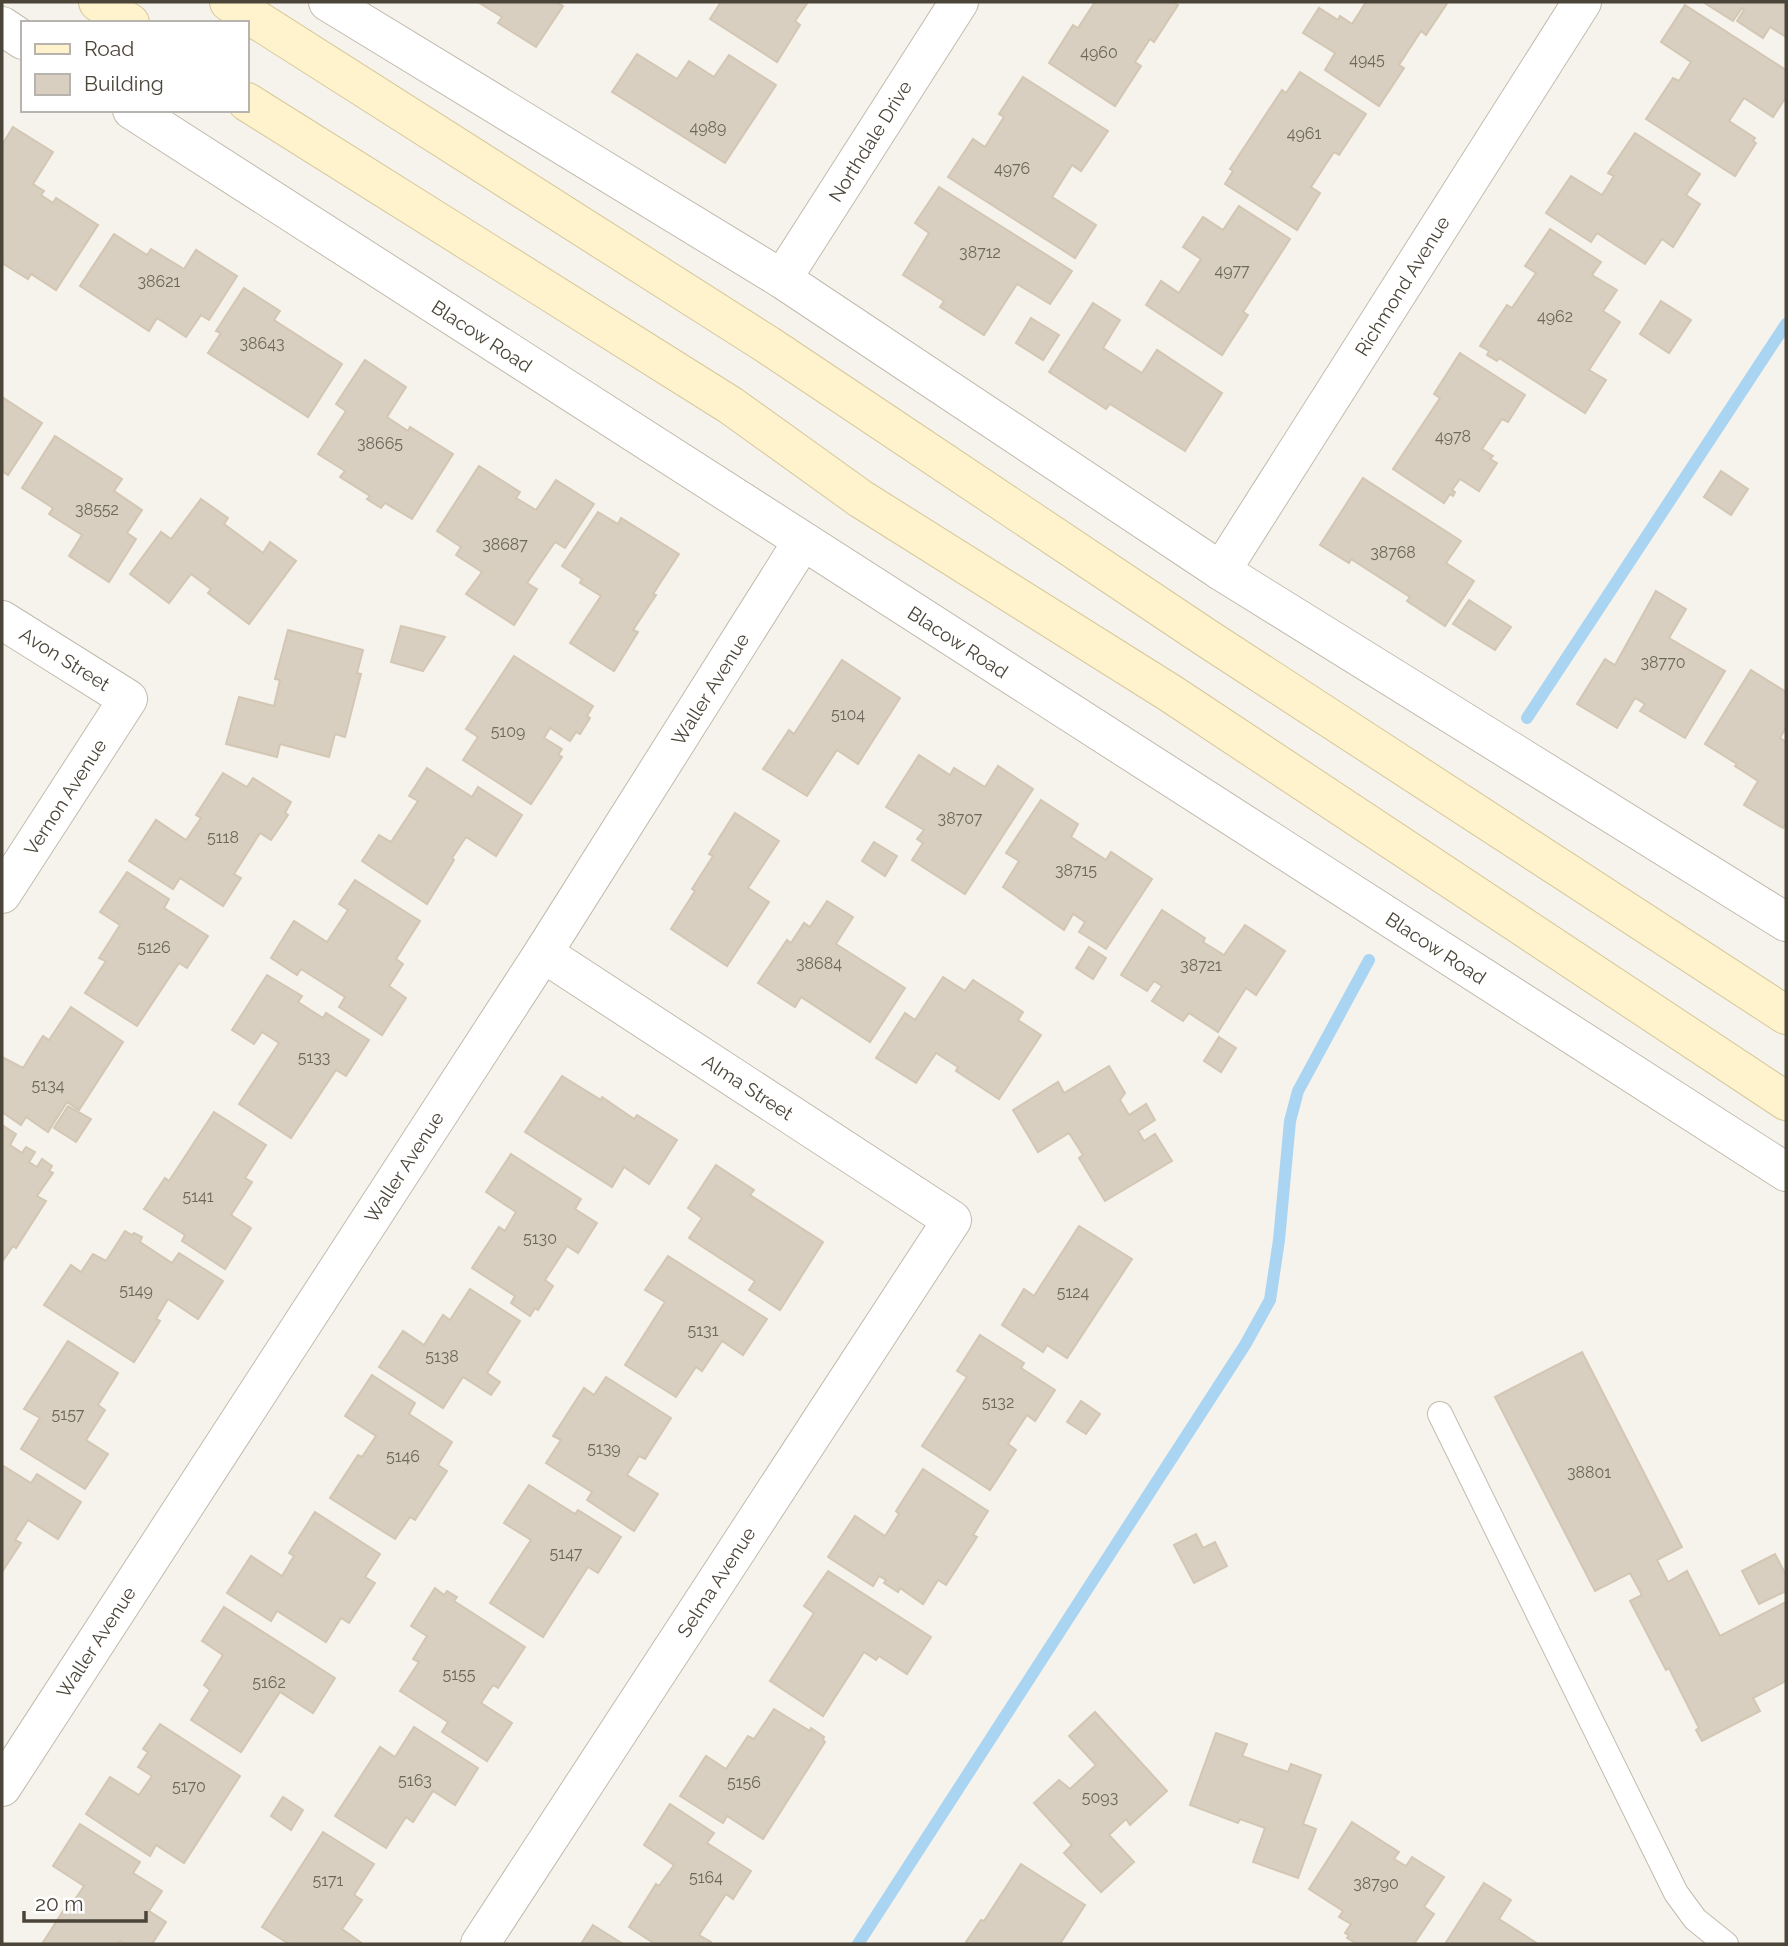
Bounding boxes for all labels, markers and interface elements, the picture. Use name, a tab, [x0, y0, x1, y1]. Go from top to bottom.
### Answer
legend	[21, 21, 248, 112]
text: Road	[84, 36, 134, 61]
house number: 4960	[1080, 43, 1118, 62]
house number: 4945	[1349, 50, 1385, 69]
text: Building	[84, 71, 164, 96]
street label: Northdale Drive	[824, 76, 916, 206]
house number: 4989	[690, 118, 726, 137]
house number: 4961	[1287, 124, 1321, 143]
house number: 4976	[994, 159, 1030, 178]
street label: Richmond Avenue	[1350, 212, 1454, 360]
house number: 38712	[959, 243, 1001, 262]
house number: 4977	[1214, 261, 1250, 280]
house number: 38621	[138, 272, 181, 291]
street label: Blacow Road	[428, 296, 536, 376]
house number: 4962	[1537, 307, 1573, 326]
house number: 38643	[240, 334, 284, 353]
house number: 4978	[1435, 427, 1471, 446]
house number: 38665	[357, 434, 403, 453]
house number: 38552	[75, 500, 119, 519]
house number: 38687	[482, 535, 528, 554]
house number: 38768	[1370, 543, 1416, 562]
street label: Blacow Road	[904, 602, 1012, 682]
street label: Avon Street	[16, 623, 115, 696]
street label: Waller Avenue	[667, 629, 753, 749]
house number: 38770	[1641, 653, 1685, 672]
house number: 5104	[831, 705, 865, 724]
house number: 5109	[491, 722, 525, 741]
street label: Vernon Avenue	[19, 735, 111, 859]
house number: 38707	[938, 809, 983, 828]
house number: 5118	[207, 828, 239, 847]
house number: 38715	[1055, 861, 1097, 880]
street label: Blacow Road	[1382, 908, 1490, 988]
house number: 5126	[137, 938, 171, 957]
house number: 38684	[796, 954, 842, 973]
house number: 38721	[1180, 956, 1222, 975]
house number: 5133	[298, 1048, 330, 1067]
street label: Alma Street	[699, 1050, 798, 1125]
house number: 5134	[32, 1076, 65, 1095]
street label: Waller Avenue	[360, 1107, 448, 1227]
house number: 5141	[182, 1187, 214, 1206]
house number: 5130	[523, 1229, 557, 1248]
house number: 5149	[119, 1281, 153, 1300]
house number: 5124	[1057, 1283, 1090, 1302]
house number: 5131	[688, 1321, 719, 1340]
house number: 5138	[425, 1347, 459, 1366]
house number: 5132	[982, 1393, 1014, 1412]
house number: 5157	[52, 1405, 85, 1424]
house number: 5139	[587, 1439, 621, 1458]
house number: 5146	[386, 1447, 420, 1466]
house number: 38801	[1567, 1463, 1611, 1482]
street label: Selma Avenue	[672, 1523, 760, 1641]
house number: 5147	[550, 1544, 583, 1563]
street label: Waller Avenue	[52, 1582, 140, 1702]
house number: 5155	[442, 1665, 476, 1684]
house number: 5162	[252, 1673, 286, 1692]
house number: 5163	[398, 1771, 432, 1790]
house number: 5156	[727, 1773, 761, 1792]
house number: 5170	[172, 1777, 206, 1796]
house number: 5093	[1082, 1788, 1118, 1807]
house number: 5164	[689, 1868, 723, 1887]
house number: 5171	[313, 1871, 344, 1890]
house number: 38790	[1353, 1874, 1399, 1893]
scale bar	[24, 1880, 147, 1924]
text: 20 m	[35, 1891, 83, 1916]

